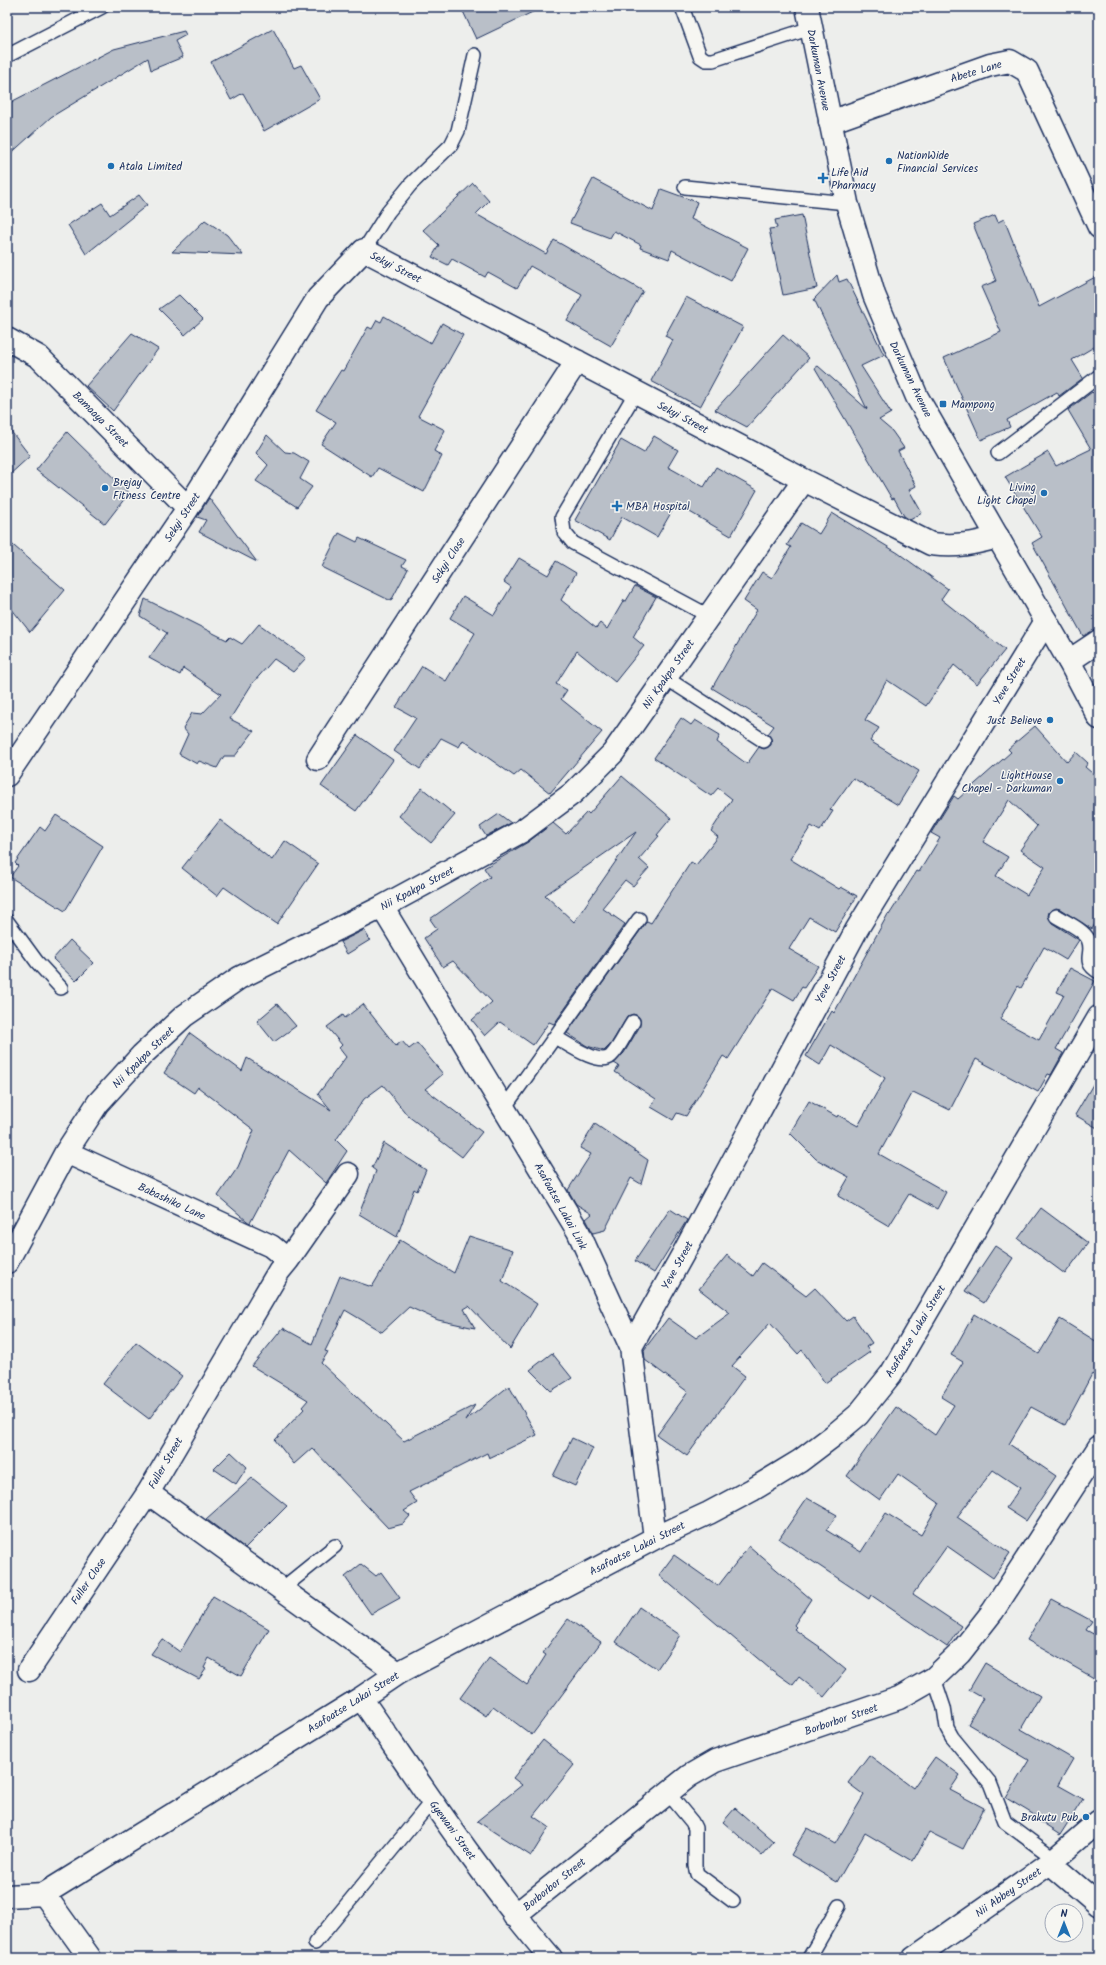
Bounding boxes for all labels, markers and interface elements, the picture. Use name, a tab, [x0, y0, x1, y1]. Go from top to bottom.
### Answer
street label: Darkuman Avenue	[801, 28, 835, 113]
street label: Abete Lane	[948, 56, 1004, 88]
place label: NationWide Financial Services	[897, 147, 979, 178]
marker: NationWide Financial Services	[884, 156, 894, 166]
place label: Atala Limited	[119, 158, 183, 176]
marker: Atala Limited	[106, 161, 116, 171]
place label: Life Aid Pharmacy	[831, 164, 876, 195]
marker: Life Aid Pharmacy	[818, 173, 828, 183]
street label: Sekyi Street	[366, 247, 425, 289]
street label: Darkuman Avenue	[884, 338, 936, 421]
street label: Bamaaya Street	[68, 387, 133, 453]
place label: Mampong	[951, 396, 995, 414]
street label: Sekyi Street	[654, 397, 712, 439]
marker: Mampong	[938, 399, 948, 409]
place label: Brejay Fitness Centre	[113, 474, 181, 505]
place label: Living Light Chapel	[977, 479, 1036, 510]
marker: Brejay Fitness Centre	[100, 483, 110, 493]
marker: Living Light Chapel	[1039, 488, 1049, 498]
street label: Sekyi Street	[160, 489, 206, 546]
place label: MBA Hospital	[626, 498, 690, 516]
marker: MBA Hospital	[611, 500, 623, 512]
street label: Sekyi Close	[427, 534, 471, 587]
street label: Nii Kpakpa Street	[638, 635, 700, 713]
street label: Yeve Street	[988, 653, 1032, 709]
place label: Just Believe	[986, 712, 1042, 730]
marker: Just Believe	[1045, 715, 1055, 725]
place label: LightHouse Chapel - Darkuman	[961, 767, 1052, 798]
marker: LightHouse Chapel - Darkuman	[1055, 776, 1065, 786]
street label: Nii Kpakpa Street	[377, 861, 458, 916]
street label: Yeve Street	[810, 951, 852, 1007]
street label: Nii Kpakpa Street	[108, 1022, 180, 1093]
street label: Asafoatse Lakai Link	[529, 1160, 592, 1254]
street label: Babashiko Lane	[135, 1178, 208, 1225]
street label: Yeve Street	[657, 1237, 699, 1293]
street label: Asafoatse Lakai Street	[881, 1281, 951, 1381]
street label: Fuller Street	[144, 1434, 188, 1493]
street label: Asafoatse Lakai Street	[586, 1517, 689, 1581]
street label: Fuller Close	[66, 1554, 111, 1609]
street label: Asafoatse Lakai Street	[304, 1667, 404, 1738]
street label: Borborbor Street	[802, 1699, 881, 1741]
street label: Gyewani Street	[424, 1797, 481, 1865]
place label: Brakutu Pub	[1021, 1809, 1078, 1827]
marker: Brakutu Pub	[1081, 1812, 1091, 1822]
street label: Borborbor Street	[519, 1853, 591, 1916]
street label: Nii Abbey Street	[972, 1863, 1046, 1922]
north arrow	[1044, 1903, 1084, 1943]
text: N	[1061, 1905, 1068, 1923]

